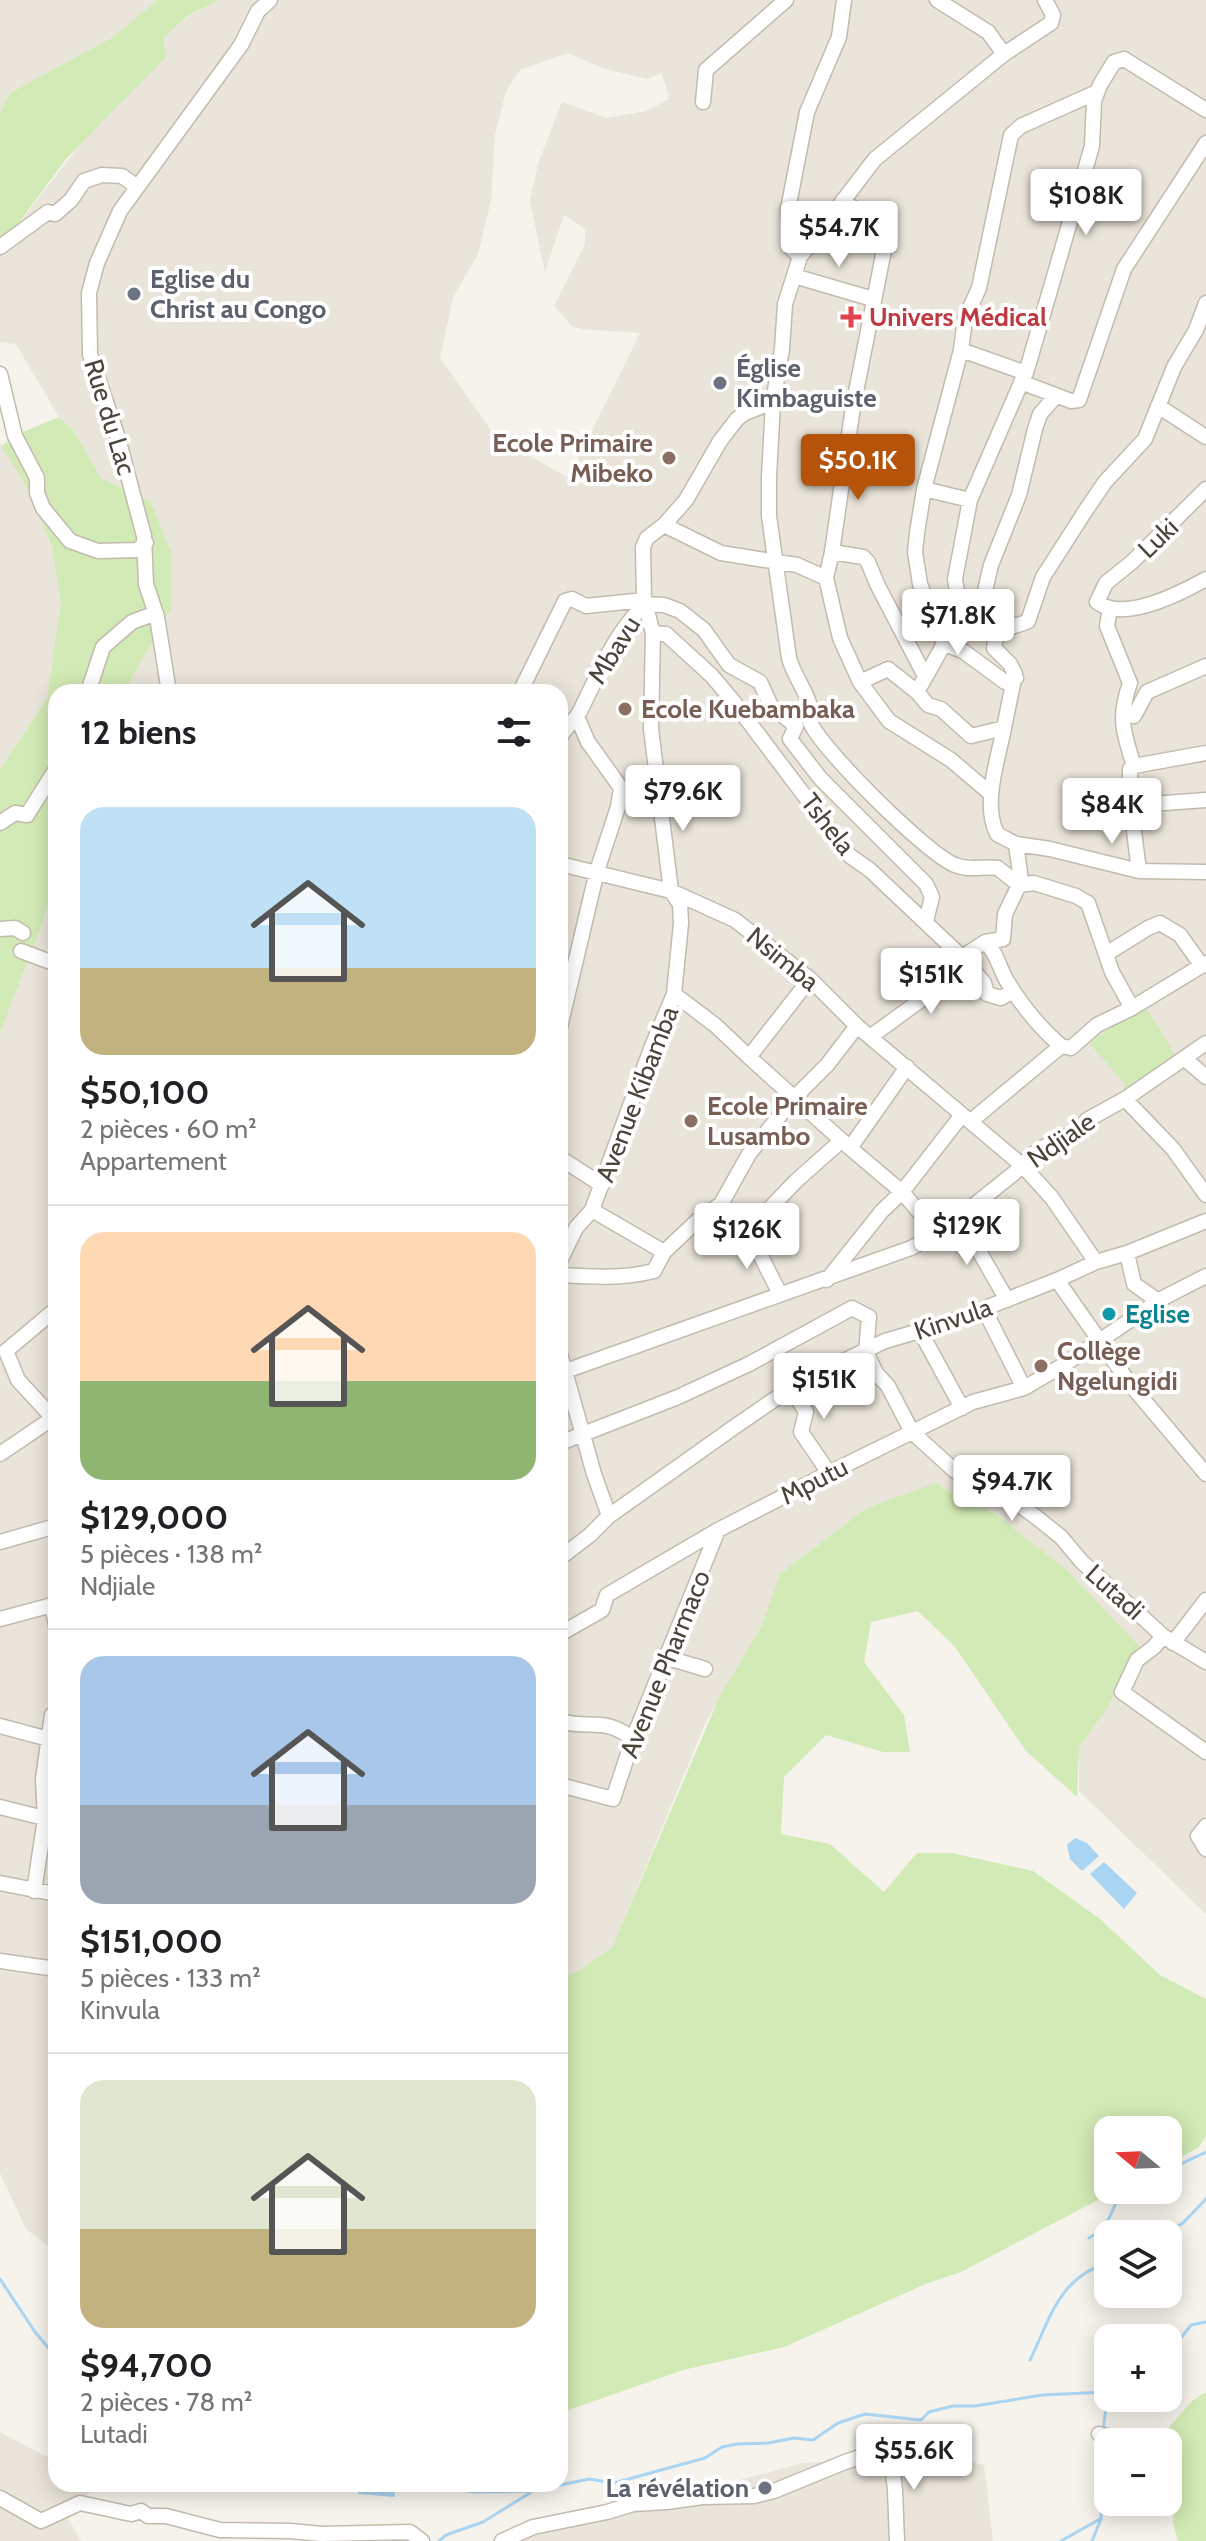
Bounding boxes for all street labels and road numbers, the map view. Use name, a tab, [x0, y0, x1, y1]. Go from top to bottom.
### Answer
street label: Rue du Lac	[77, 355, 143, 479]
street label: Luki	[1131, 511, 1185, 565]
street label: Mbavu	[581, 610, 647, 690]
street label: Tshela	[794, 787, 862, 861]
street label: Nsimba	[740, 920, 826, 998]
street label: Avenue Kibamba	[589, 1001, 685, 1186]
street label: Ndjiale	[1021, 1105, 1101, 1175]
street label: Kinvula	[910, 1291, 997, 1347]
street label: Mputu	[775, 1451, 853, 1511]
street label: Lutadi	[1079, 1557, 1151, 1627]
street label: Avenue Pharmaco	[613, 1566, 717, 1762]

